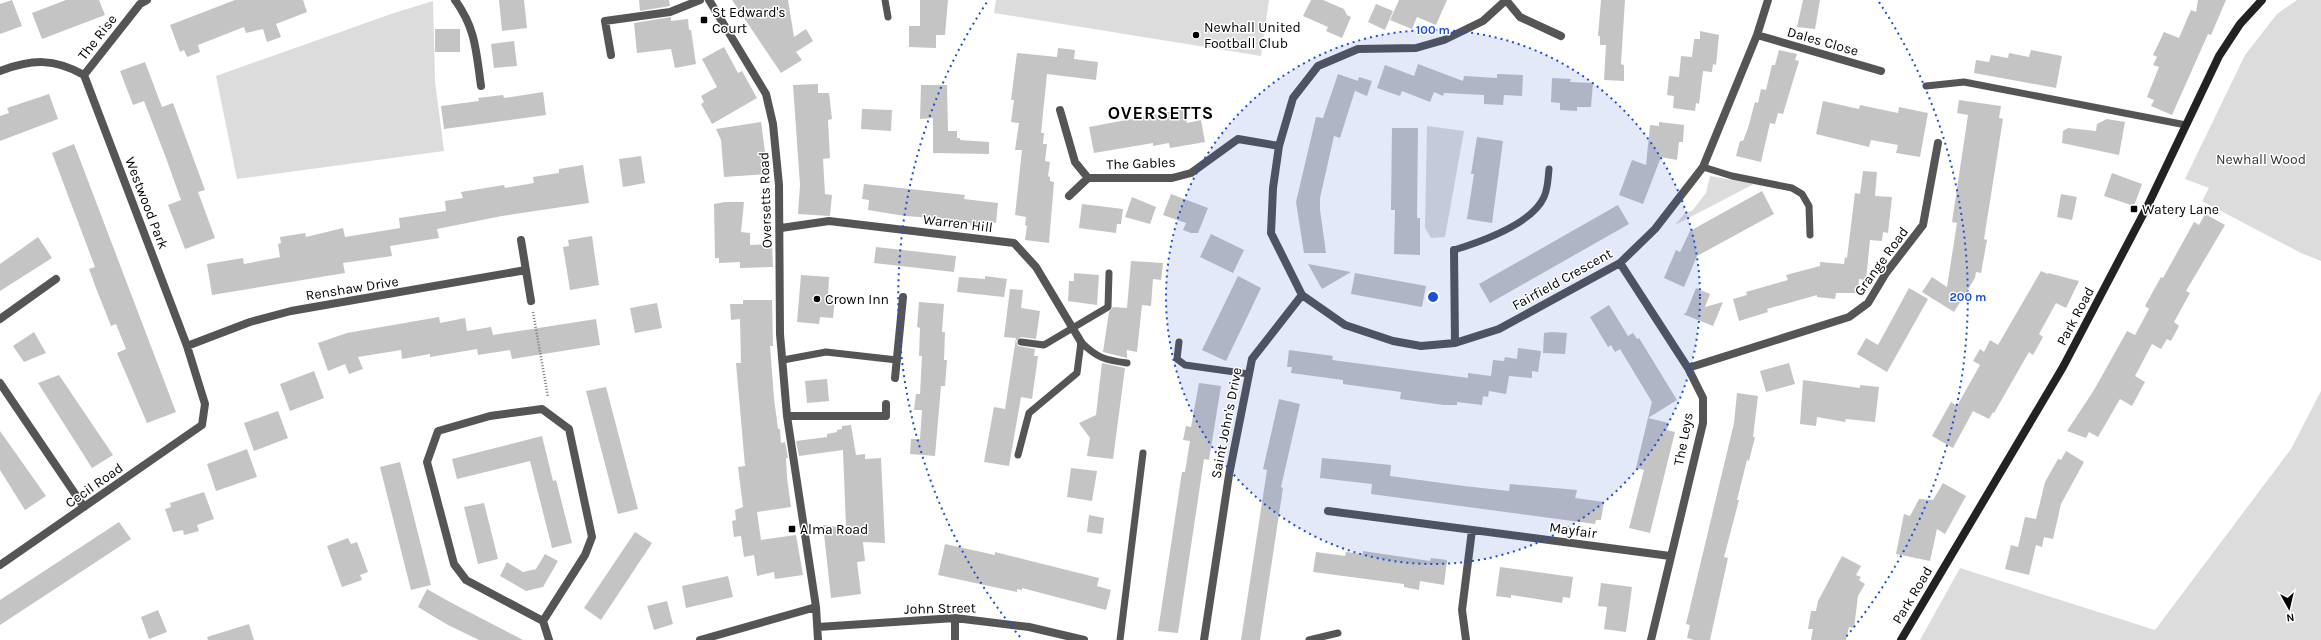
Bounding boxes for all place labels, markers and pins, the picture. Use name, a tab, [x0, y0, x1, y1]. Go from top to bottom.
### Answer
place label: St Edward's Court	[712, 4, 786, 37]
marker: St Edward's Court	[699, 15, 709, 25]
place label: Newhall United Football Club	[1204, 19, 1301, 52]
marker: Newhall United Football Club	[1191, 30, 1201, 40]
place label: Watery Lane	[2142, 201, 2219, 218]
marker: Watery Lane	[2129, 204, 2139, 214]
centre of rings	[1426, 290, 1440, 304]
place label: Crown Inn	[825, 291, 889, 308]
marker: Crown Inn	[812, 294, 822, 304]
place label: Alma Road	[800, 521, 868, 538]
marker: Alma Road	[787, 524, 797, 534]

